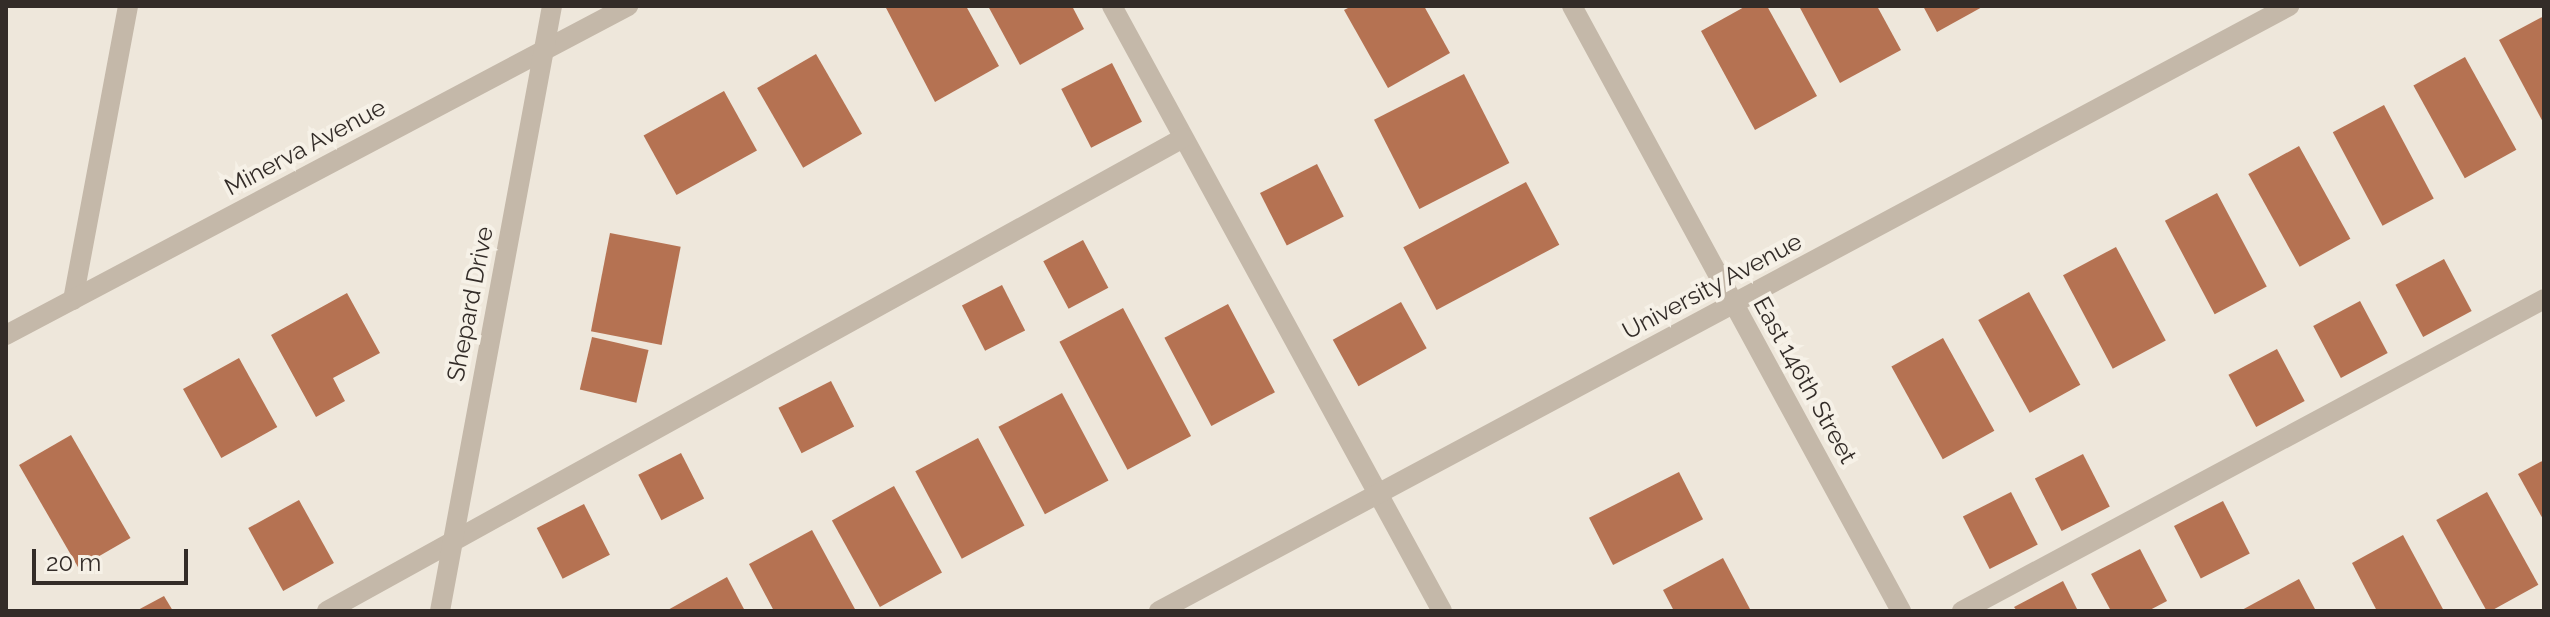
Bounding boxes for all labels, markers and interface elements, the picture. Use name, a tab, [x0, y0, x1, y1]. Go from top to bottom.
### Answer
street label: Minerva Avenue	[219, 92, 391, 202]
street label: Shepard Drive	[441, 224, 499, 384]
street label: University Avenue	[1617, 226, 1807, 346]
street label: East 146th Street	[1747, 292, 1863, 468]
scale bar	[36, 533, 192, 583]
text: 20 m	[46, 548, 101, 577]

